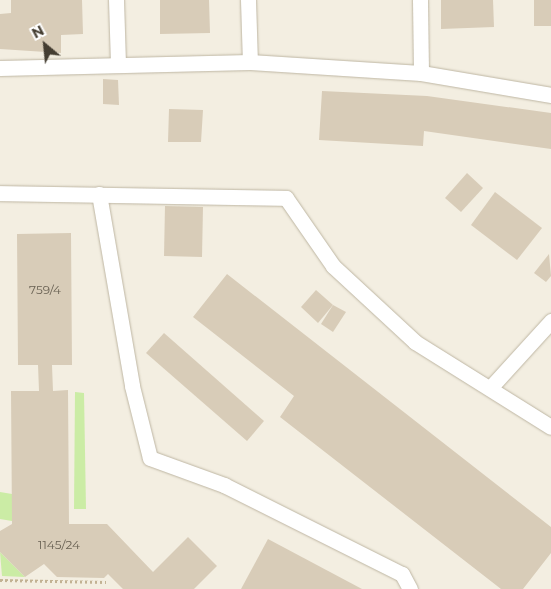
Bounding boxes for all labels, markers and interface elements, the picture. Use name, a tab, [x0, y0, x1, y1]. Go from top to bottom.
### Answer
north arrow	[20, 20, 70, 70]
text: N	[29, 21, 47, 42]
house number: 759/4	[29, 283, 61, 297]
house number: 1145/24	[38, 538, 80, 552]

